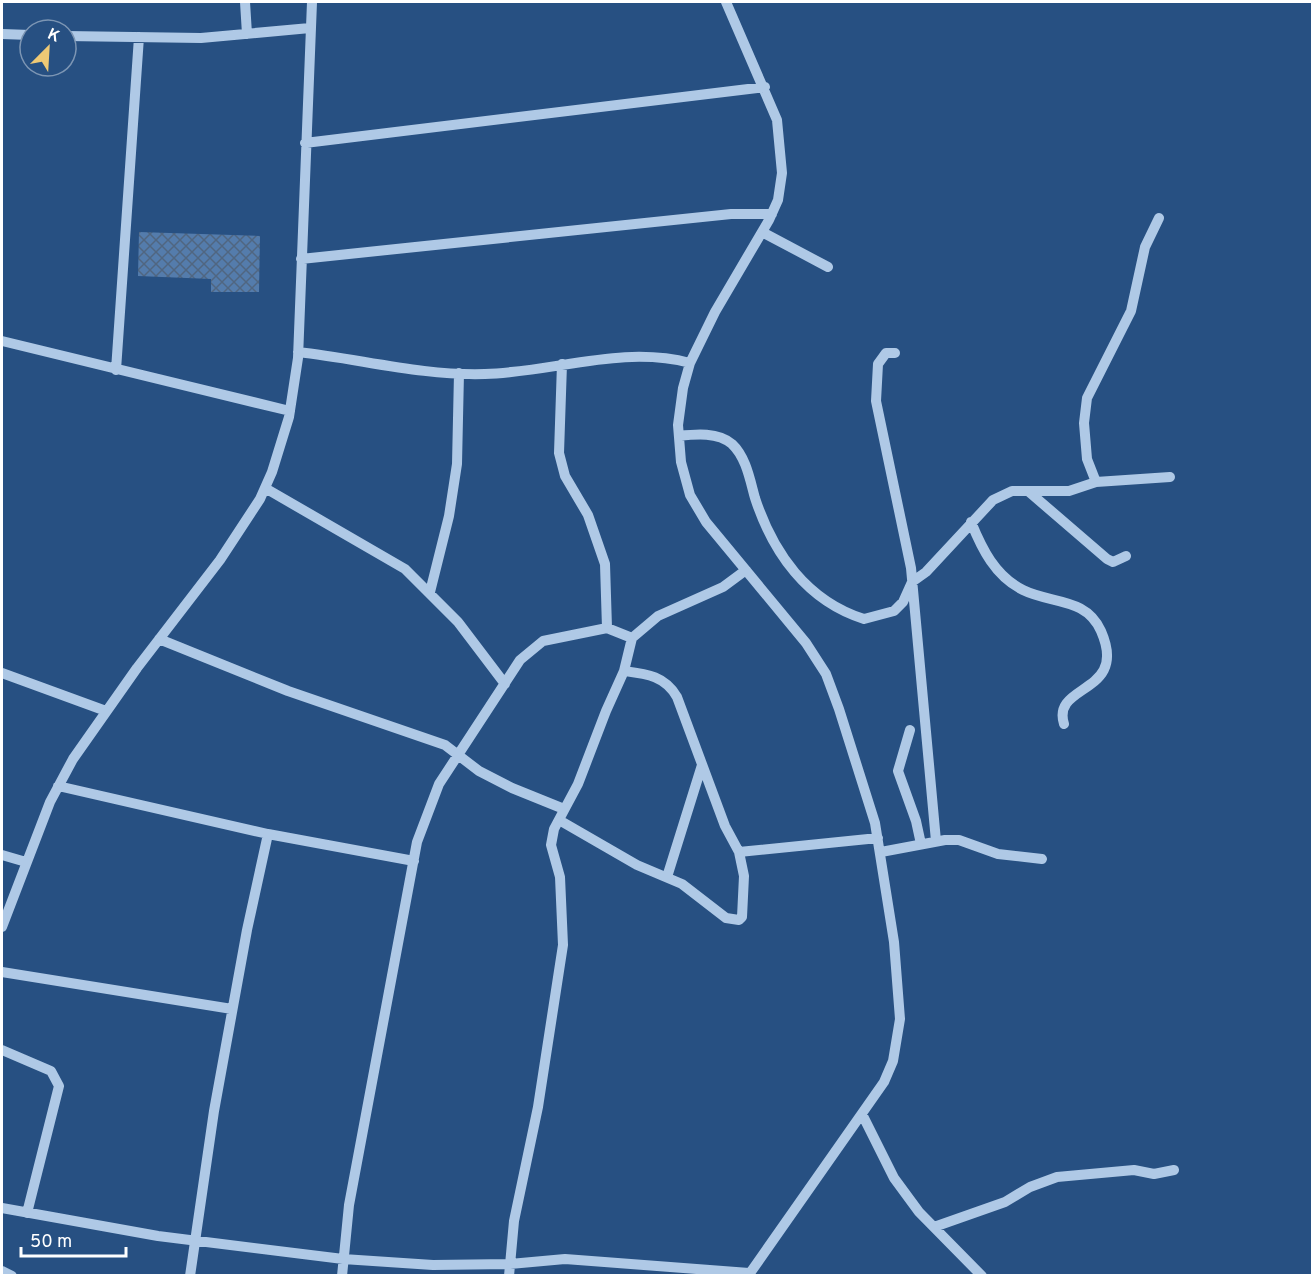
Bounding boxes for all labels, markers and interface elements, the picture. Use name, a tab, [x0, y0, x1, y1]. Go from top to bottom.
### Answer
north arrow	[18, 18, 78, 78]
text: K	[44, 25, 63, 48]
scale bar	[21, 1220, 126, 1258]
text: 50 m	[30, 1231, 72, 1254]

